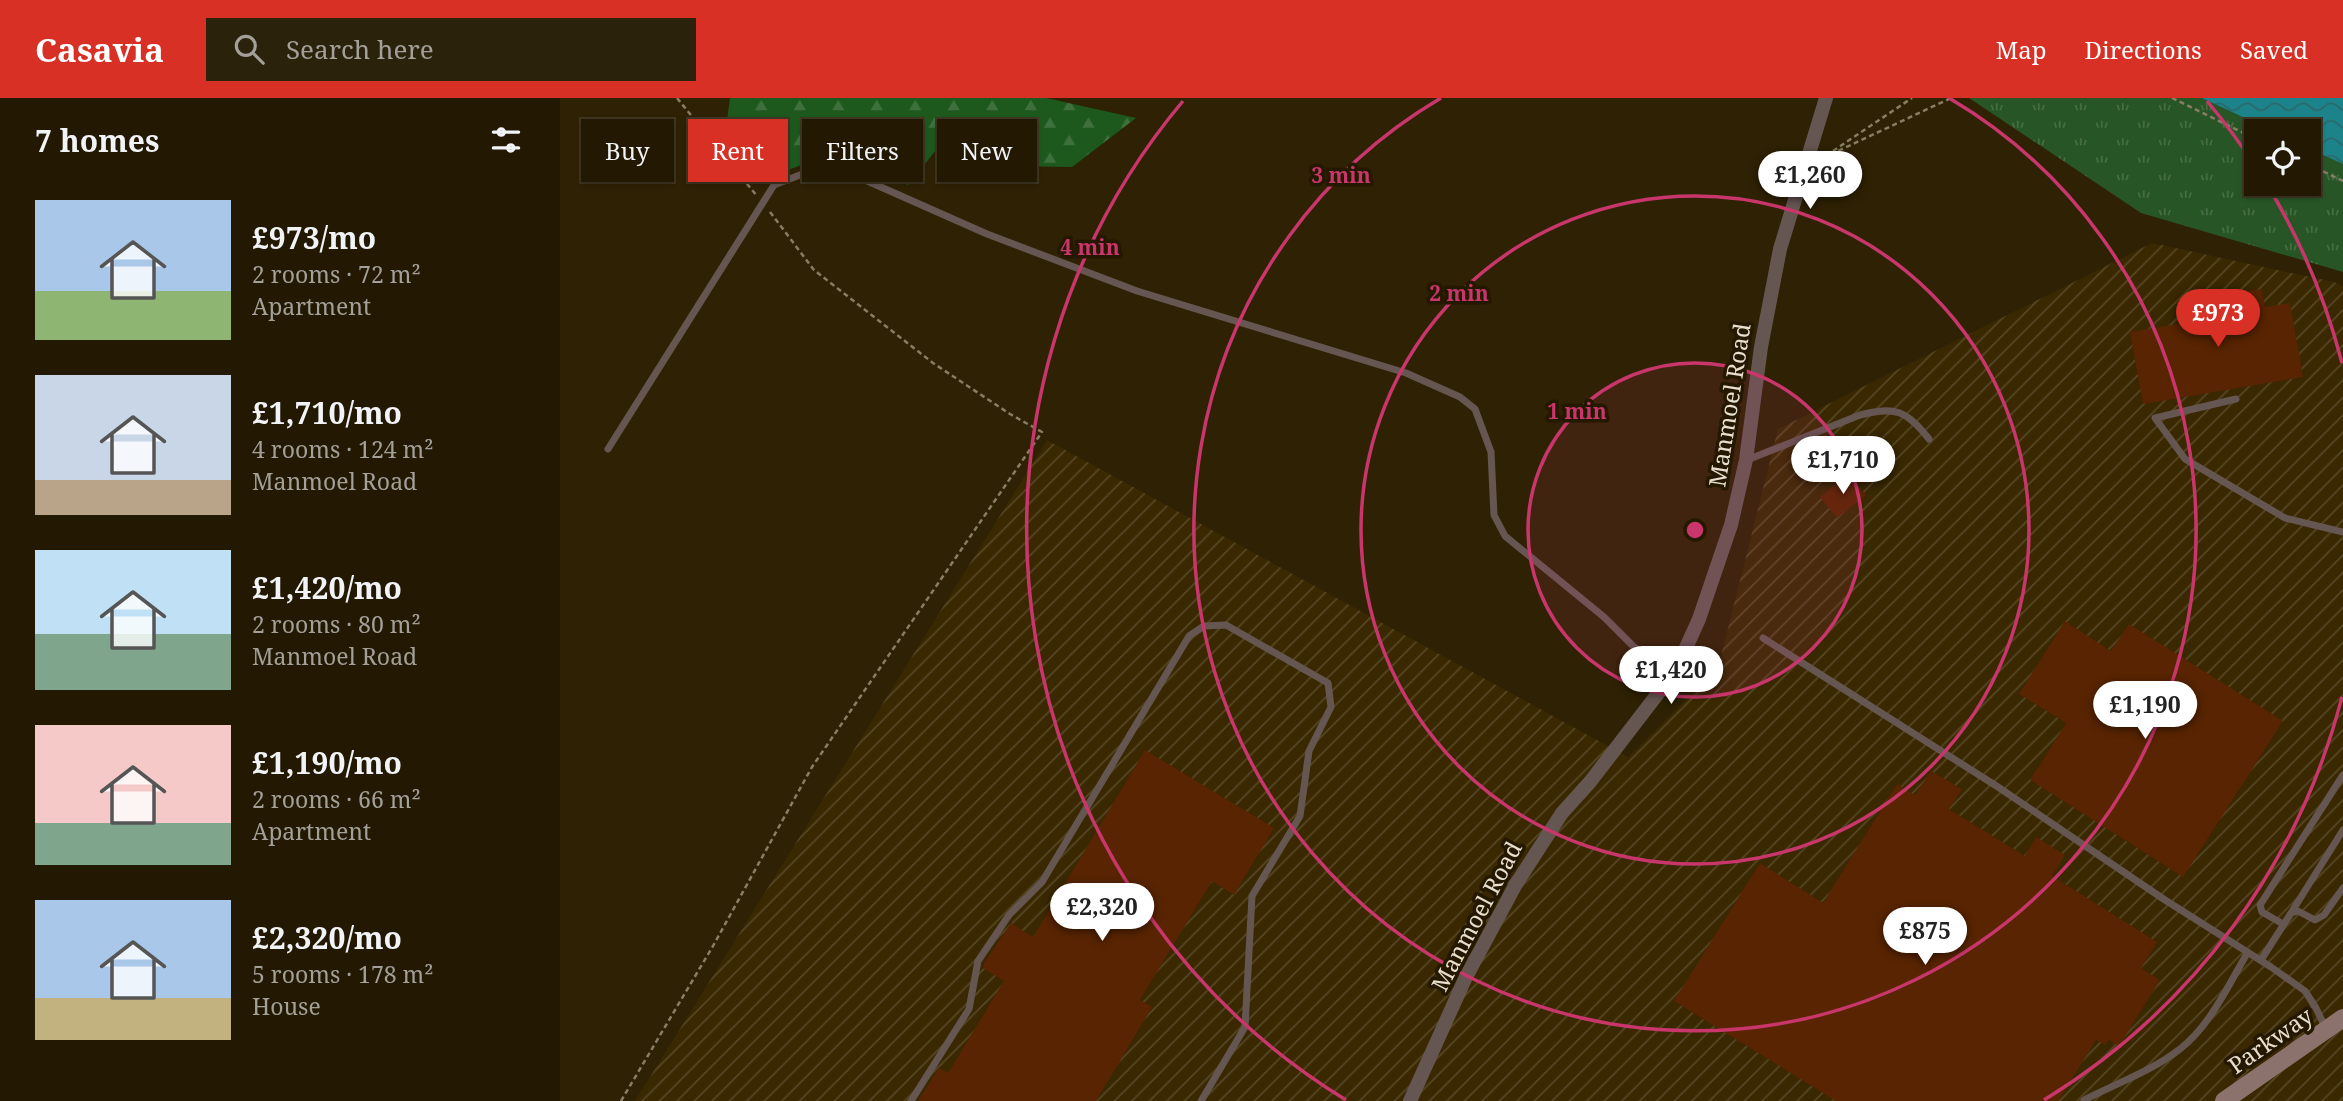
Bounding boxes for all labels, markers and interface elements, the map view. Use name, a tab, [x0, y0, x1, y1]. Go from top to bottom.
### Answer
search box	[206, 18, 696, 81]
text: Casavia	[35, 27, 164, 72]
icon: search	[230, 30, 268, 68]
text: Search here	[286, 31, 434, 67]
text: Map	[1996, 33, 2047, 66]
text: Directions	[2085, 33, 2202, 66]
text: Saved	[2240, 33, 2308, 66]
chip: Buy	[581, 119, 674, 182]
chip: Rent	[688, 119, 788, 182]
chip: Filters	[802, 119, 923, 182]
chip: New	[937, 119, 1037, 182]
map controls	[2244, 119, 2321, 196]
button: locate	[2244, 119, 2321, 196]
text: 7 homes	[35, 120, 159, 161]
icon: filters	[487, 121, 525, 159]
pin: £1,260	[1753, 152, 1867, 211]
text: £1,260	[1774, 158, 1846, 190]
text: 3 min	[1311, 161, 1371, 189]
text: £973/mo	[252, 217, 376, 258]
icon: home	[91, 228, 175, 312]
text: 4 min	[1060, 233, 1120, 261]
text: 2 rooms · 72 m²	[252, 258, 421, 290]
text: 2 min	[1429, 279, 1489, 307]
pin: £973	[2177, 289, 2259, 349]
text: Apartment	[252, 290, 371, 322]
text: £973	[2192, 296, 2244, 328]
street label: Manmoel Road	[1700, 321, 1758, 489]
text: £1,710/mo	[252, 392, 402, 433]
text: 1 min	[1547, 397, 1607, 425]
icon: home	[91, 403, 175, 487]
text: 4 rooms · 124 m²	[252, 433, 434, 465]
pin: £1,710	[1786, 436, 1900, 496]
text: £1,710	[1807, 443, 1879, 475]
text: Manmoel Road	[252, 465, 417, 497]
centre of rings	[1683, 518, 1707, 542]
text: £1,420/mo	[252, 567, 402, 608]
icon: home	[91, 578, 175, 662]
text: 2 rooms · 80 m²	[252, 608, 421, 640]
text: Manmoel Road	[252, 640, 417, 672]
pin: £1,420	[1614, 646, 1728, 706]
text: £1,420	[1635, 653, 1707, 685]
pin: £1,190	[2088, 682, 2202, 741]
text: £1,190	[2109, 688, 2181, 720]
text: £1,190/mo	[252, 742, 402, 783]
icon: home	[91, 753, 175, 837]
text: 2 rooms · 66 m²	[252, 783, 421, 815]
text: Apartment	[252, 815, 371, 847]
street label: Manmoel Road	[1423, 836, 1529, 996]
pin: £2,320	[1045, 884, 1159, 943]
text: £2,320	[1066, 890, 1138, 922]
pin: £875	[1884, 908, 1966, 967]
text: £875	[1899, 914, 1951, 946]
text: £2,320/mo	[252, 917, 402, 958]
icon: home	[91, 928, 175, 1012]
text: 5 rooms · 178 m²	[252, 958, 434, 990]
text: House	[252, 990, 321, 1022]
street label: Parkway	[2221, 999, 2319, 1081]

